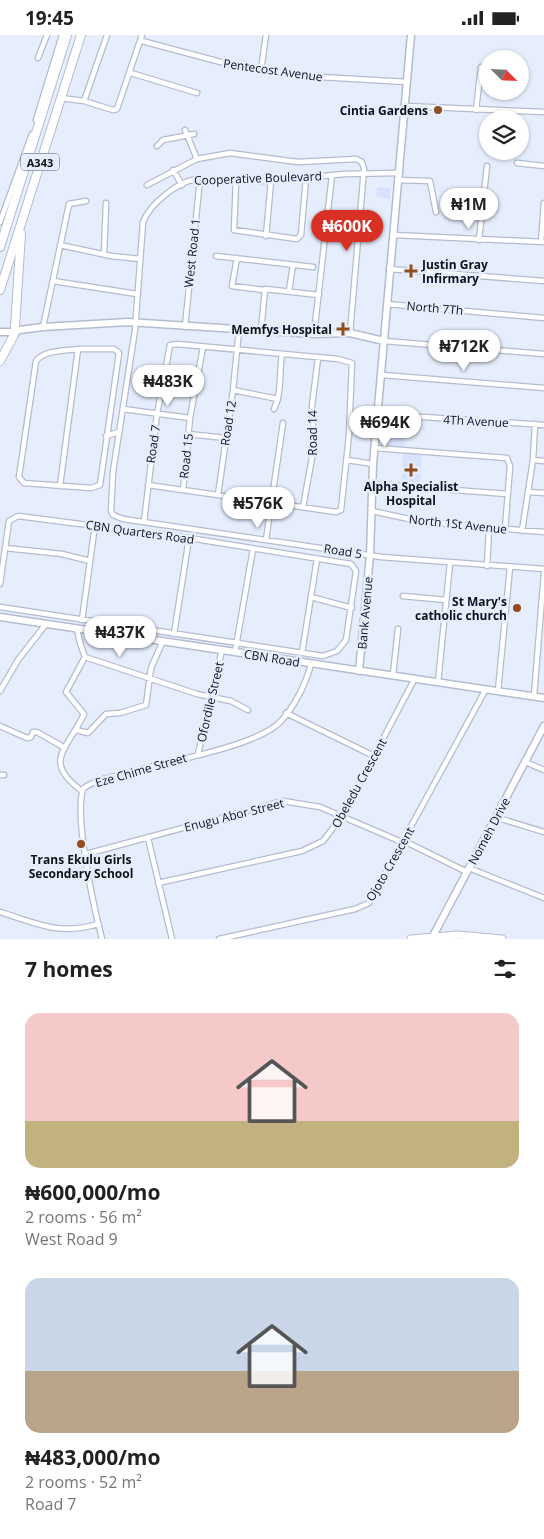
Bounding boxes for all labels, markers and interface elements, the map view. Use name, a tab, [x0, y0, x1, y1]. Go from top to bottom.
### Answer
text: 19:45	[25, 5, 74, 31]
north arrow	[479, 50, 529, 100]
map controls	[479, 50, 529, 160]
street label: Pentecost Avenue	[222, 55, 324, 85]
place label: Cintia Gardens	[340, 102, 428, 119]
marker: Cintia Gardens	[432, 104, 444, 116]
button: layers	[479, 110, 529, 160]
road number: A343	[21, 153, 59, 171]
street label: Cooperative Boulevard	[194, 167, 322, 189]
pin: ₦1M	[445, 187, 493, 230]
text: ₦1M	[451, 193, 487, 215]
pin: ₦600K	[312, 209, 382, 252]
text: ₦600K	[322, 215, 372, 237]
street label: West Road 1	[180, 218, 204, 288]
place label: Justin Gray Infirmary	[421, 256, 488, 287]
marker: Justin Gray Infirmary	[404, 264, 418, 278]
street label: North 7Th	[406, 297, 464, 319]
place label: Memfys Hospital	[231, 321, 332, 338]
marker: Memfys Hospital	[336, 322, 350, 336]
pin: ₦712K	[429, 329, 499, 372]
text: ₦712K	[439, 335, 489, 357]
pin: ₦483K	[133, 365, 203, 407]
text: ₦483K	[143, 370, 193, 392]
street label: Road 12	[216, 399, 240, 447]
pin: ₦694K	[350, 405, 420, 448]
street label: Road 14	[304, 410, 321, 456]
text: ₦694K	[360, 411, 410, 433]
street label: 4Th Avenue	[443, 411, 510, 431]
street label: Road 7	[142, 424, 164, 464]
street label: Road 15	[175, 432, 197, 480]
marker: Alpha Specialist Hospital	[404, 463, 418, 477]
place label: Alpha Specialist Hospital	[364, 478, 458, 509]
pin: ₦576K	[223, 487, 293, 529]
text: ₦576K	[233, 492, 283, 514]
street label: North 1St Avenue	[408, 510, 508, 538]
street label: CBN Quarters Road	[85, 516, 195, 548]
street label: Road 5	[323, 540, 364, 562]
street label: Bank Avenue	[353, 576, 377, 650]
place label: St Mary's catholic church	[415, 593, 507, 624]
marker: St Mary's catholic church	[511, 602, 523, 614]
pin: ₦437K	[85, 615, 155, 658]
text: ₦437K	[95, 621, 145, 643]
street label: CBN Road	[243, 645, 301, 671]
street label: Ofordile Street	[192, 660, 228, 744]
street label: Obeledu Crescent	[327, 735, 391, 831]
street label: Eze Chime Street	[93, 749, 189, 791]
street label: Enugu Abor Street	[182, 794, 286, 836]
street label: Nomeh Drive	[464, 794, 514, 868]
street label: Ojoto Crescent	[362, 824, 418, 904]
marker: Trans Ekulu Girls Secondary School	[75, 838, 87, 850]
place label: Trans Ekulu Girls Secondary School	[29, 851, 133, 882]
text: 7 homes	[25, 955, 113, 983]
icon: filters	[491, 955, 519, 983]
icon: home	[227, 1046, 317, 1136]
text: ₦600,000/mo	[25, 1178, 161, 1206]
text: 2 rooms · 56 m²	[25, 1206, 142, 1228]
text: West Road 9	[25, 1228, 118, 1250]
icon: home	[227, 1311, 317, 1401]
text: ₦483,000/mo	[25, 1443, 161, 1471]
text: 2 rooms · 52 m²	[25, 1471, 142, 1493]
text: Road 7	[25, 1493, 76, 1515]

